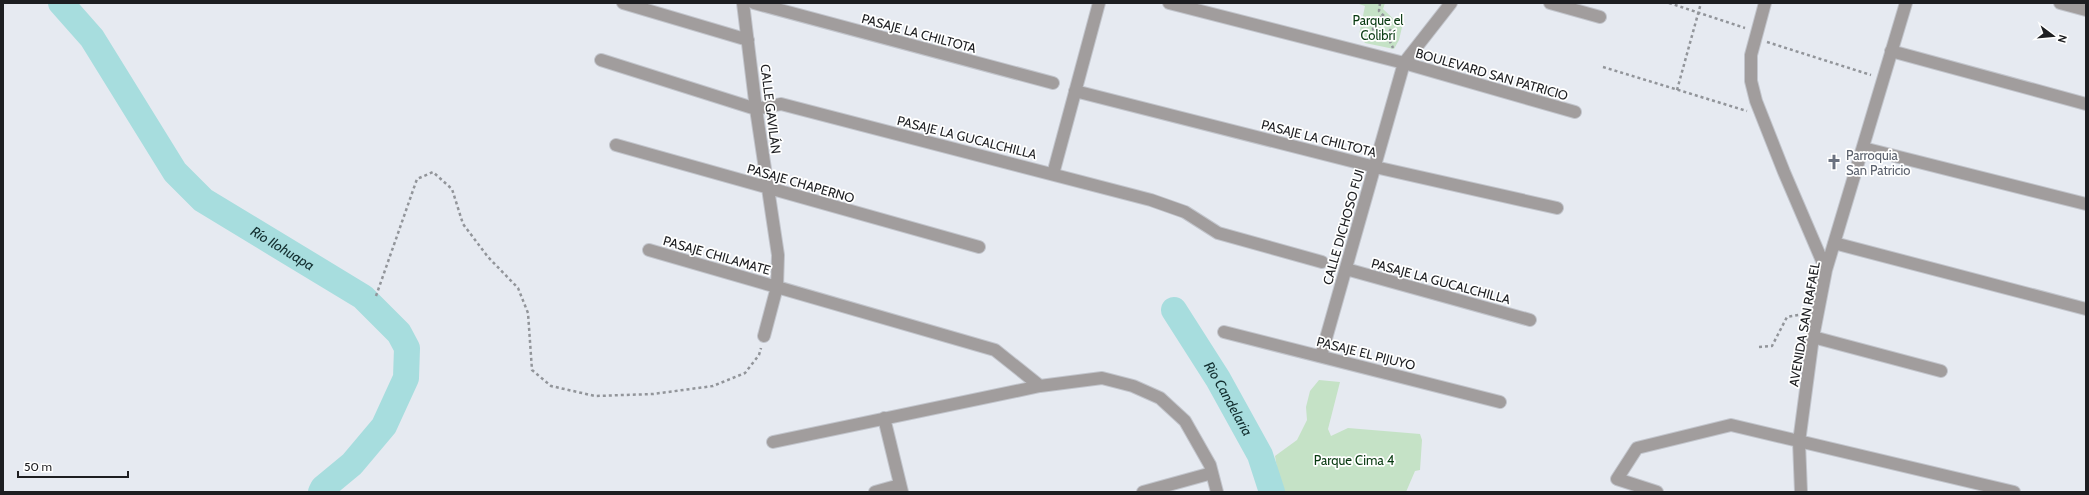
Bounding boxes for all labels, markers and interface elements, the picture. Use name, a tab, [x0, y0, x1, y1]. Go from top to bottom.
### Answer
street label: PASAJE LA CHILTOTA	[860, 10, 978, 56]
park label: Parque el Colibrí	[1353, 12, 1403, 43]
north arrow	[2033, 16, 2073, 56]
text: N	[2055, 33, 2070, 44]
street label: BOULEVARD SAN PATRICIO	[1414, 45, 1570, 103]
street label: CALLE GAVILÁN	[758, 63, 785, 155]
street label: PASAJE LA GUCALCHILLA	[896, 112, 1038, 162]
street label: PASAJE LA CHILTOTA	[1260, 116, 1378, 160]
place label: Parroquia San Patricio	[1846, 147, 1910, 178]
church icon: Parroquia San Patricio	[1825, 153, 1843, 171]
street label: PASAJE CHAPERNO	[746, 160, 856, 206]
street label: CALLE DICHOSO FUI	[1319, 168, 1367, 286]
water label: Río Ilohuapa	[247, 222, 318, 274]
street label: PASAJE CHILAMATE	[661, 232, 773, 278]
street label: PASAJE LA GUCALCHILLA	[1370, 255, 1512, 307]
street label: AVENIDA SAN RAFAEL	[1785, 260, 1823, 388]
street label: PASAJE EL PIJUYO	[1315, 333, 1417, 373]
water label: Rio Candelaria	[1200, 358, 1257, 439]
park label: Parque Cima 4	[1314, 452, 1395, 468]
scale bar	[18, 453, 128, 479]
text: 50 m	[24, 459, 52, 474]

